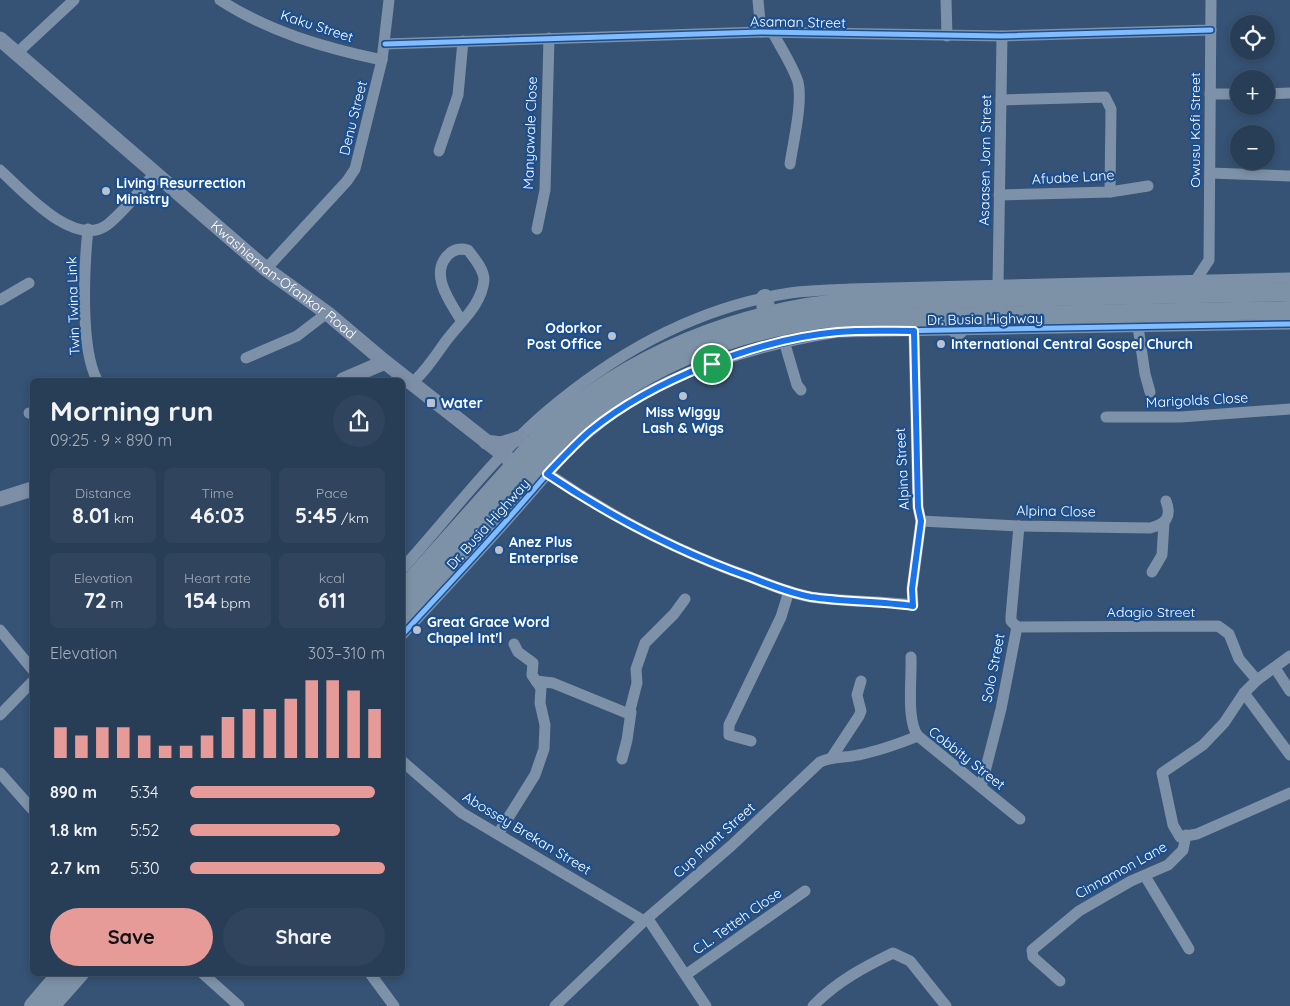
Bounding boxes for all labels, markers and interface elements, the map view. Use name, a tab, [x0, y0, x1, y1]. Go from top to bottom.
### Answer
street label: Kaku Street	[278, 6, 356, 46]
street label: Asaman Street	[750, 12, 846, 32]
map controls	[1230, 15, 1275, 170]
button: locate	[1230, 15, 1275, 60]
button: +	[1230, 70, 1275, 115]
street label: Owusu Kofi Street	[1186, 72, 1204, 188]
street label: Manyawale Close	[519, 76, 541, 190]
street label: Denu Street	[335, 79, 371, 157]
street label: Asaasen Jorn Street	[975, 94, 995, 226]
button: −	[1230, 125, 1275, 170]
street label: Afuabe Lane	[1031, 166, 1115, 188]
place label: Living Resurrection Ministry	[116, 174, 246, 208]
marker: Living Resurrection Ministry	[100, 185, 112, 197]
street label: Kwashieman-Ofankor Road	[207, 216, 360, 343]
street label: Twin Twina Link	[62, 256, 84, 356]
street label: Dr. Busia Highway	[927, 309, 1043, 329]
place label: Odorkor Post Office	[527, 319, 602, 353]
marker: Odorkor Post Office	[606, 330, 618, 342]
place label: International Central Gospel Church	[951, 335, 1193, 353]
marker: International Central Gospel Church	[935, 338, 947, 350]
pin	[691, 343, 733, 385]
icon: arrive	[698, 350, 726, 378]
street label: Marigolds Close	[1145, 388, 1249, 412]
marker: Miss Wiggy Lash & Wigs	[677, 390, 689, 402]
text: Morning run	[50, 393, 214, 428]
place label: Water	[441, 394, 483, 412]
button: share	[333, 395, 385, 447]
marker: Water	[425, 397, 437, 409]
place label: Miss Wiggy Lash & Wigs	[642, 403, 724, 437]
street label: Alpina Street	[891, 427, 913, 511]
text: 09:25 · 9 × 890 m	[50, 430, 172, 450]
street label: Dr. Busia Highway	[442, 475, 534, 573]
text: Distance	[75, 484, 131, 502]
text: Time	[201, 484, 234, 502]
text: Pace	[316, 484, 348, 502]
street label: Alpina Close	[1016, 501, 1096, 521]
text: 8.01	[72, 502, 110, 528]
text: 46:03	[191, 502, 244, 528]
text: 5:45	[295, 502, 337, 528]
text: km	[110, 509, 134, 527]
text: /km	[337, 509, 369, 527]
place label: Anez Plus Enterprise	[509, 533, 579, 567]
marker: Anez Plus Enterprise	[493, 544, 505, 556]
text: Elevation	[74, 569, 133, 587]
text: Heart rate	[184, 569, 251, 587]
text: kcal	[319, 569, 345, 587]
text: 72	[83, 587, 107, 613]
text: 154	[184, 587, 217, 613]
text: 611	[318, 587, 346, 613]
text: m	[107, 594, 123, 612]
text: bpm	[217, 594, 251, 612]
street label: Adagio Street	[1107, 603, 1195, 621]
place label: Great Grace Word Chapel Int'l	[427, 613, 549, 647]
marker: Great Grace Word Chapel Int'l	[411, 624, 423, 636]
street label: Solo Street	[977, 632, 1009, 704]
text: Elevation	[50, 643, 117, 663]
text: 303–310 m	[308, 643, 385, 663]
street label: Cobbity Street	[925, 722, 1009, 794]
text: 890 m	[50, 782, 97, 802]
text: 5:34	[130, 782, 159, 802]
street label: Abossey Brekan Street	[459, 787, 595, 879]
street label: Cup Plant Street	[669, 798, 759, 882]
text: 1.8 km	[50, 820, 97, 840]
text: 5:52	[130, 820, 159, 840]
street label: Cinnamon Lane	[1072, 837, 1170, 903]
text: 2.7 km	[50, 858, 100, 878]
text: 5:30	[130, 858, 160, 878]
street label: C.L. Tetteh Close	[689, 884, 785, 958]
button: Save	[50, 908, 213, 966]
button: Share	[223, 908, 385, 966]

